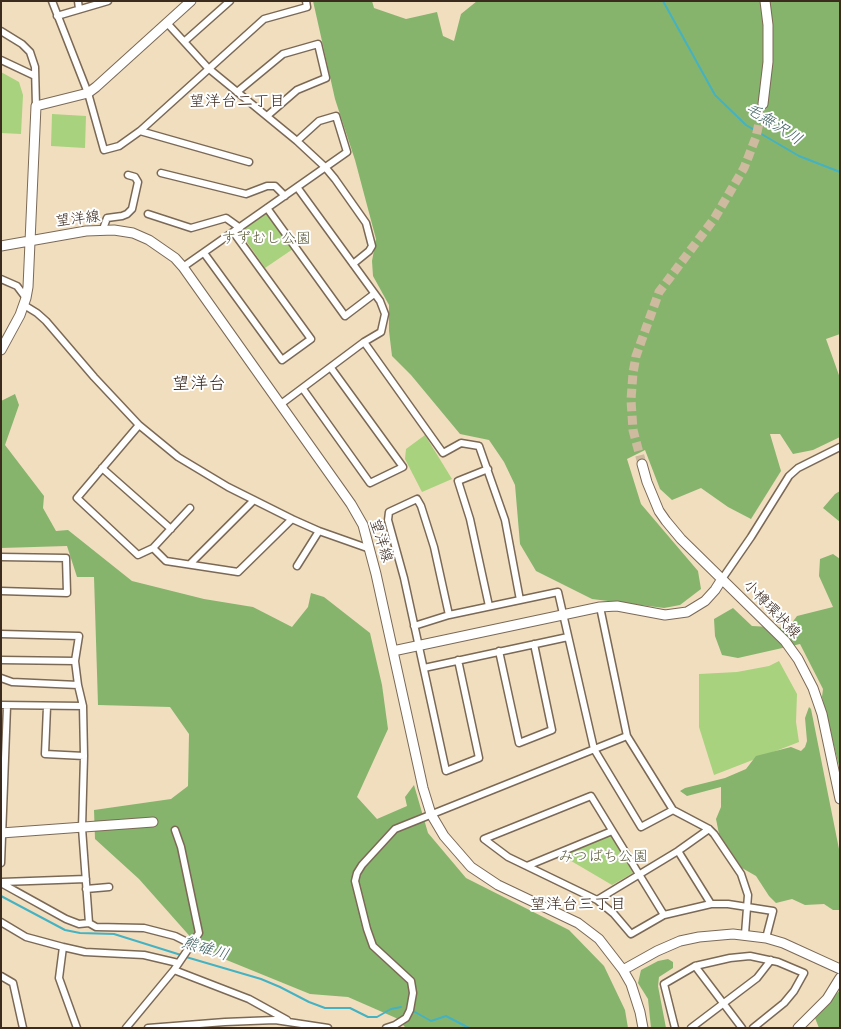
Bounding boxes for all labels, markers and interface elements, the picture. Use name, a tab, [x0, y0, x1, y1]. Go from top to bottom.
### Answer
district label: 望洋台二丁目	[189, 93, 285, 113]
water label: 毛無沢川	[741, 100, 805, 150]
street label: 望洋線	[55, 208, 101, 232]
park label: すずむし公園	[221, 231, 311, 249]
district label: 望洋台	[172, 374, 226, 396]
street label: 望洋線	[364, 517, 396, 565]
street label: 小樽環状線	[738, 577, 804, 643]
park label: みつばち公園	[558, 849, 648, 867]
district label: 望洋台三丁目	[530, 896, 626, 916]
water label: 熊碓川	[179, 934, 231, 966]

